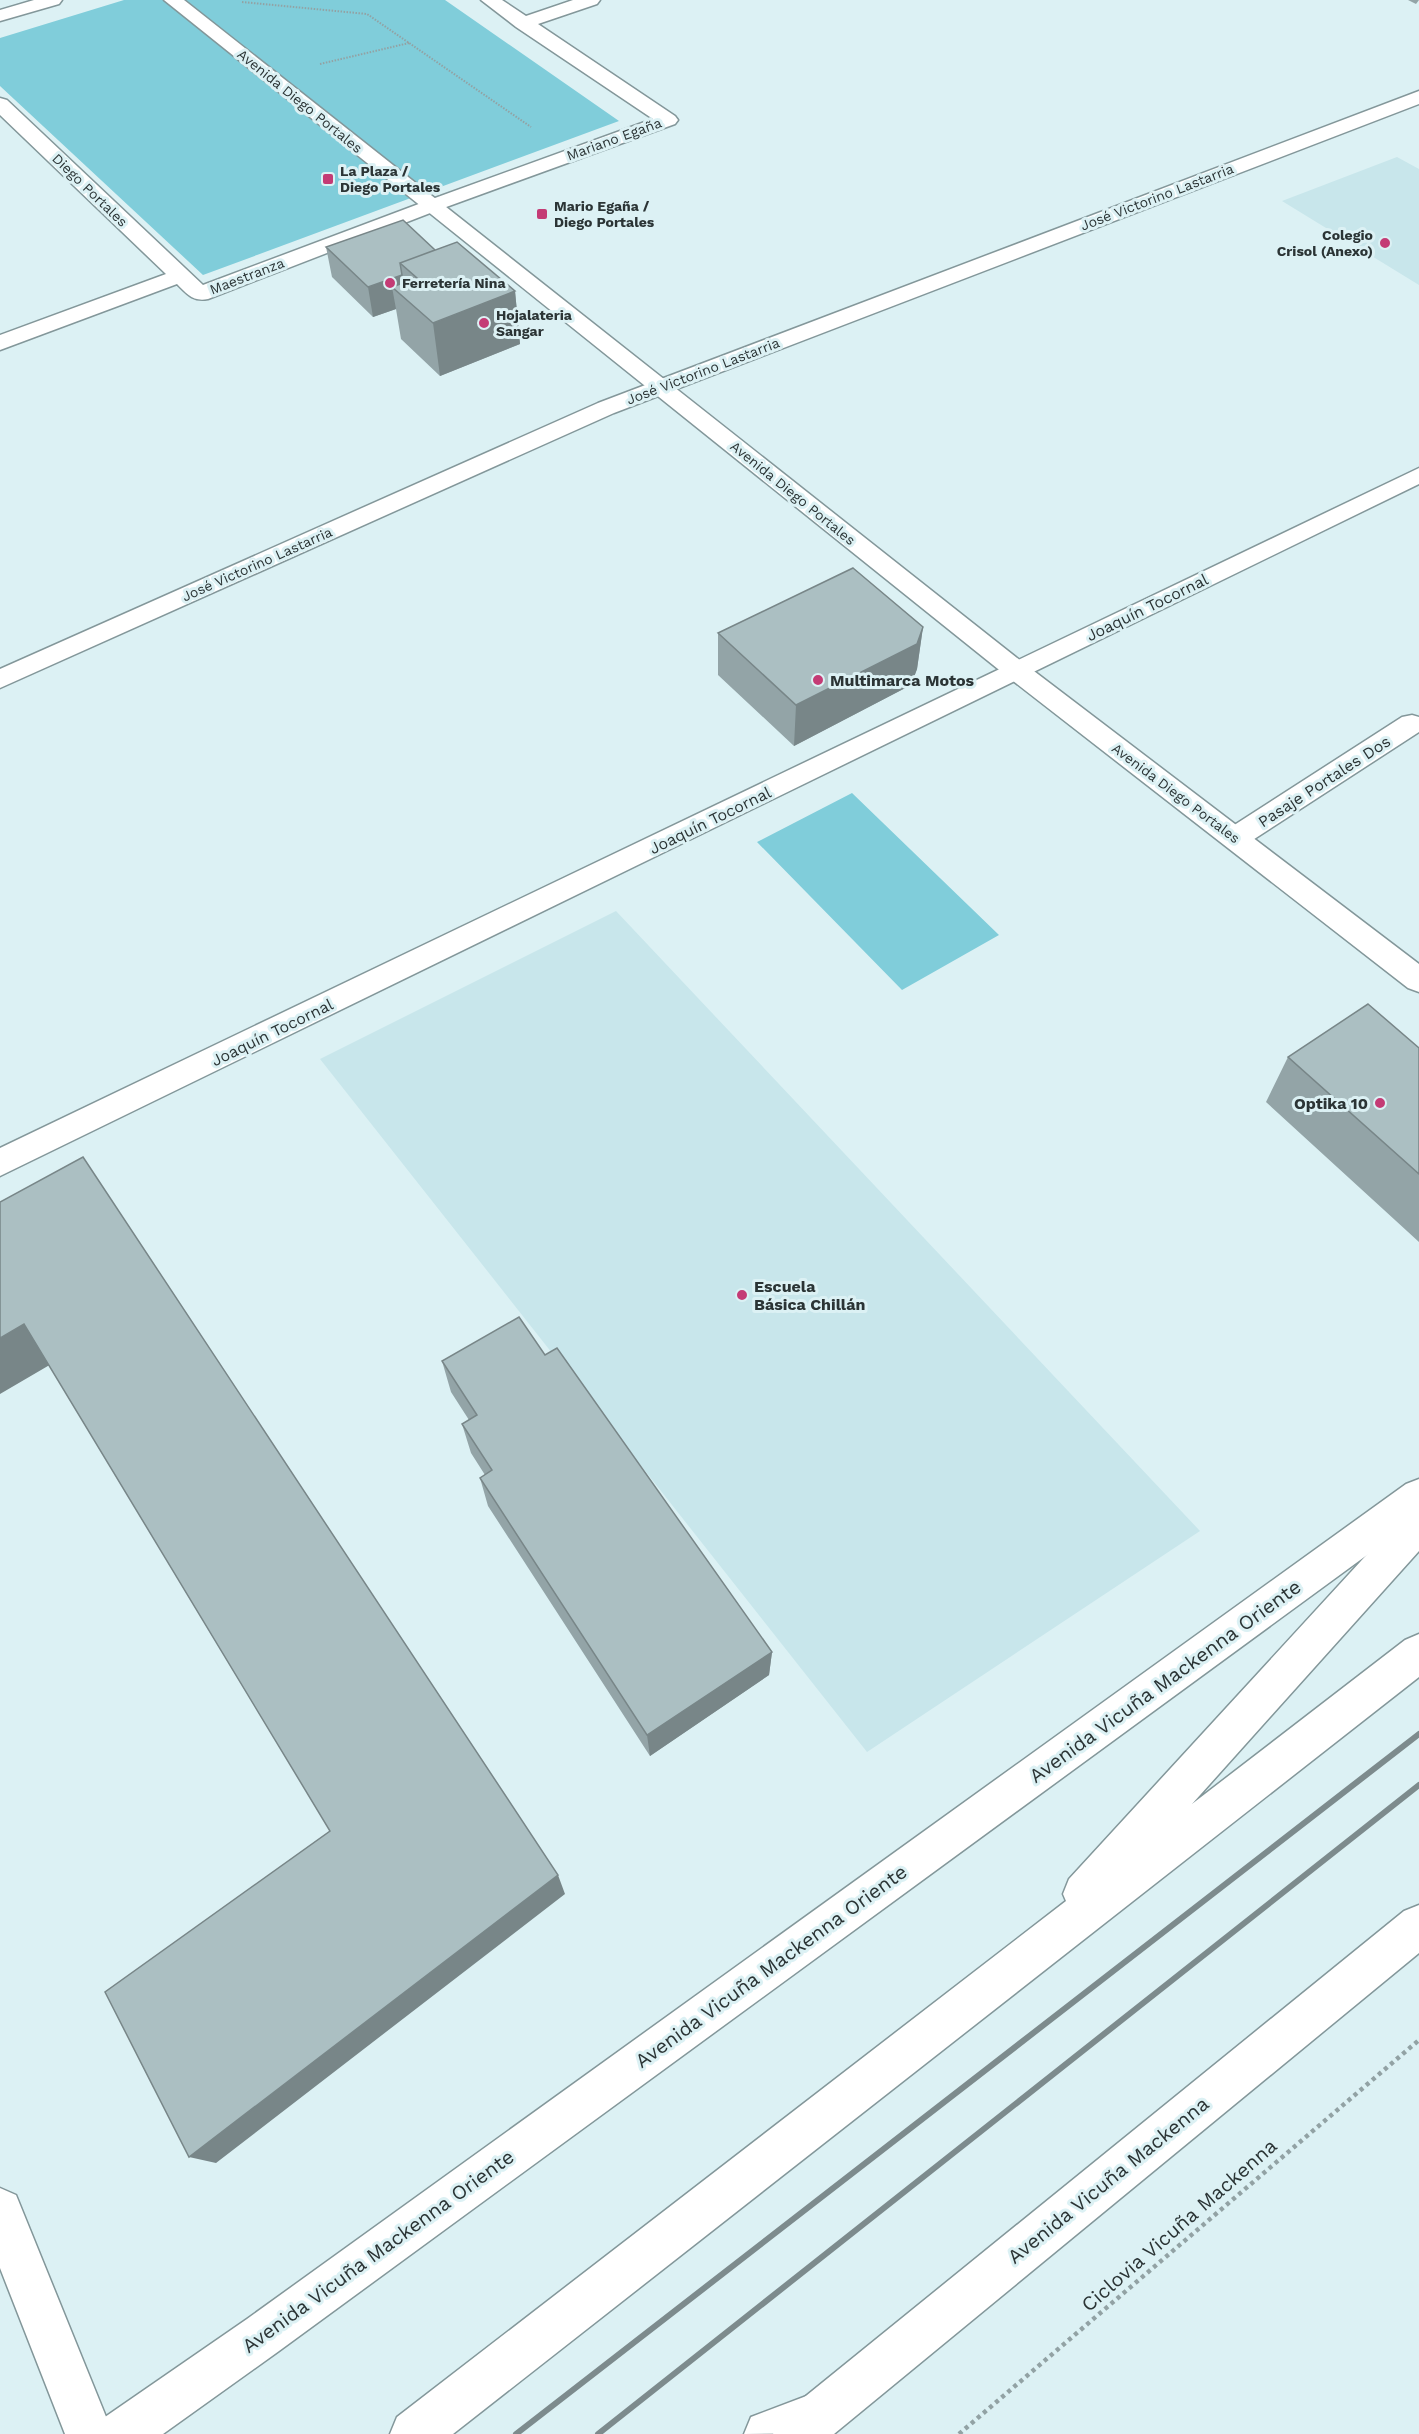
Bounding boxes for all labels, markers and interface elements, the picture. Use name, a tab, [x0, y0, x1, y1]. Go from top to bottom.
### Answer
street label: Avenida Diego Portales	[234, 46, 366, 156]
street label: Mariano Egaña	[564, 114, 664, 164]
street label: Diego Portales	[49, 150, 131, 230]
street label: José Victorino Lastarria	[1078, 160, 1236, 234]
place label: La Plaza / Diego Portales	[340, 163, 441, 195]
marker: La Plaza / Diego Portales	[321, 172, 335, 186]
place label: Mario Egaña / Diego Portales	[554, 198, 655, 230]
marker: Mario Egaña / Diego Portales	[535, 207, 549, 221]
place label: Colegio Crisol (Anexo)	[1277, 227, 1373, 259]
marker: Colegio Crisol (Anexo)	[1378, 236, 1392, 250]
street label: Maestranza	[207, 254, 287, 298]
place label: Ferretería Nina	[402, 275, 506, 291]
marker: Ferretería Nina	[383, 276, 397, 290]
place label: Hojalateria Sangar	[496, 307, 573, 339]
marker: Hojalateria Sangar	[477, 316, 491, 330]
street label: José Victorino Lastarria	[624, 334, 782, 408]
street label: Avenida Diego Portales	[727, 438, 859, 548]
street label: José Victorino Lastarria	[179, 524, 335, 604]
street label: Joaquín Tocornal	[1083, 570, 1211, 645]
place label: Multimarca Motos	[830, 671, 974, 690]
marker: Multimarca Motos	[811, 673, 825, 687]
street label: Pasaje Portales Dos	[1255, 732, 1394, 831]
street label: Avenida Diego Portales	[1109, 740, 1243, 846]
street label: Joaquín Tocornal	[646, 783, 774, 858]
street label: Joaquín Tocornal	[208, 995, 336, 1070]
place label: Optika 10	[1294, 1094, 1368, 1113]
marker: Optika 10	[1373, 1096, 1387, 1110]
place label: Escuela Básica Chillán	[754, 1277, 865, 1314]
marker: Escuela Básica Chillán	[735, 1288, 749, 1302]
street label: Avenida Vicuña Mackenna Oriente	[1024, 1574, 1306, 1788]
street label: Avenida Vicuña Mackenna Oriente	[630, 1859, 912, 2073]
street label: Avenida Vicuña Mackenna	[1003, 2091, 1213, 2269]
street label: Ciclovia Vicuña Mackenna	[1076, 2134, 1282, 2316]
street label: Avenida Vicuña Mackenna Oriente	[237, 2144, 519, 2358]

